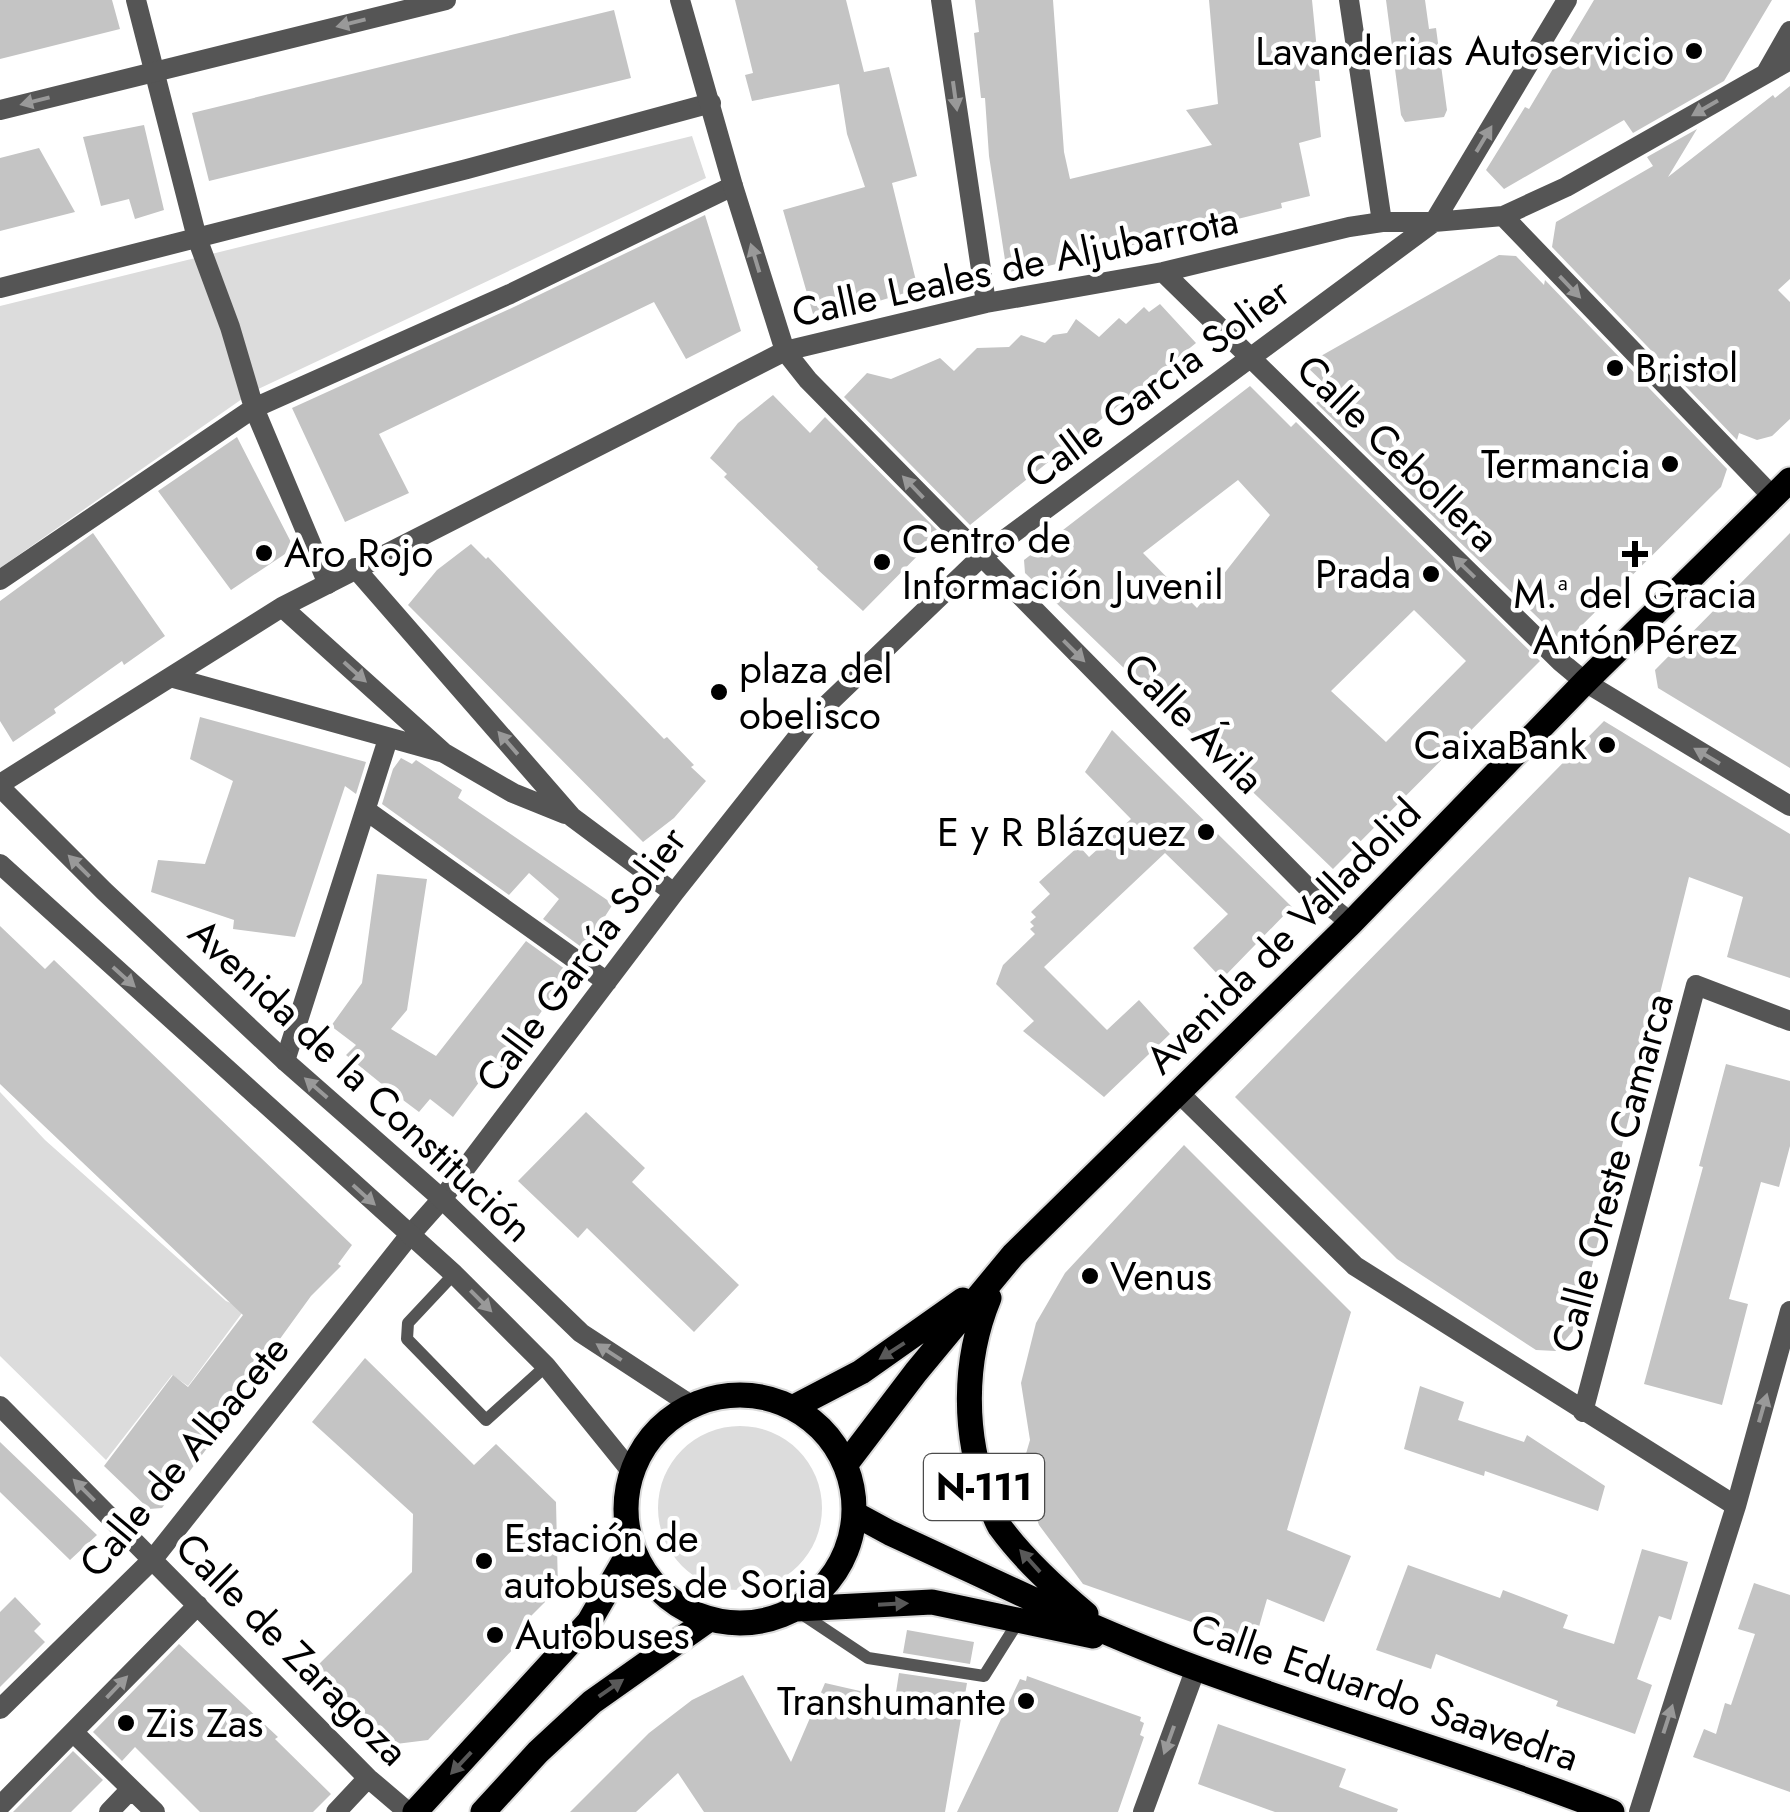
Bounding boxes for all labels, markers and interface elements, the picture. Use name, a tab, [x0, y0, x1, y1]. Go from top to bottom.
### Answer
one-way arrow	[335, 16, 366, 31]
place label: Lavanderias Autoservicio	[1255, 22, 1674, 80]
marker: Lavanderias Autoservicio	[1683, 40, 1705, 62]
one-way arrow	[948, 81, 964, 113]
one-way arrow	[19, 94, 50, 109]
one-way arrow	[1691, 99, 1719, 116]
one-way arrow	[1475, 125, 1492, 153]
street label: Calle Leales de Aljubarrota	[786, 190, 1244, 342]
one-way arrow	[747, 242, 762, 272]
street label: Calle García Solier	[1012, 264, 1302, 502]
one-way arrow	[1558, 274, 1581, 298]
place label: Bristol	[1635, 339, 1738, 397]
street label: Calle Cebollera	[1284, 341, 1512, 565]
marker: Bristol	[1604, 357, 1626, 379]
place label: Termancia	[1481, 435, 1650, 493]
marker: Termancia	[1659, 453, 1681, 475]
one-way arrow	[902, 476, 925, 500]
place label: Centro de Información Juvenil	[902, 510, 1223, 614]
place label: Aro Rojo	[284, 524, 433, 582]
marker: Aro Rojo	[253, 542, 275, 564]
marker: M.ª del Gracia Antón Pérez	[1624, 543, 1646, 565]
place label: Prada	[1315, 545, 1411, 603]
marker: Centro de Información Juvenil	[871, 551, 893, 573]
one-way arrow	[1453, 555, 1477, 579]
marker: Prada	[1420, 563, 1442, 585]
place label: M.ª del Gracia Antón Pérez	[1513, 565, 1757, 669]
one-way arrow	[1062, 639, 1085, 663]
street label: Calle Ávila	[1110, 639, 1278, 807]
place label: plaza del obelisco	[739, 640, 892, 744]
one-way arrow	[342, 660, 367, 682]
marker: plaza del obelisco	[708, 681, 730, 703]
place label: CaixaBank	[1414, 716, 1587, 774]
one-way arrow	[497, 731, 519, 756]
marker: CaixaBank	[1596, 734, 1618, 756]
one-way arrow	[1693, 748, 1721, 765]
street label: Avenida de Valladolid	[1132, 785, 1434, 1087]
place label: E y R Blázquez	[937, 803, 1186, 861]
street label: Calle García Solier	[462, 814, 700, 1104]
marker: E y R Blázquez	[1195, 821, 1217, 843]
one-way arrow	[68, 855, 91, 879]
street label: Avenida de la Constitución	[176, 904, 546, 1256]
one-way arrow	[111, 965, 136, 987]
street label: Calle Oreste Camarca	[1536, 987, 1688, 1359]
one-way arrow	[304, 1078, 329, 1100]
one-way arrow	[351, 1184, 376, 1206]
place label: Venus	[1110, 1247, 1212, 1305]
marker: Venus	[1079, 1265, 1101, 1287]
one-way arrow	[469, 1289, 493, 1313]
street label: Calle de Albacete	[65, 1322, 303, 1590]
one-way arrow	[878, 1342, 906, 1360]
one-way arrow	[596, 1343, 623, 1361]
one-way arrow	[1756, 1392, 1771, 1423]
road number: N-111	[924, 1454, 1044, 1520]
one-way arrow	[73, 1479, 96, 1503]
place label: Estación de autobuses de Soria	[504, 1509, 827, 1613]
street label: Calle de Zaragoza	[162, 1519, 422, 1779]
one-way arrow	[1019, 1549, 1041, 1574]
marker: Estación de autobuses de Soria	[473, 1550, 495, 1572]
one-way arrow	[878, 1596, 910, 1612]
street label: Calle Eduardo Saavedra	[1183, 1598, 1587, 1786]
place label: Autobuses	[515, 1606, 690, 1664]
marker: Autobuses	[484, 1624, 506, 1646]
place label: Transhumante	[777, 1672, 1006, 1730]
one-way arrow	[105, 1675, 129, 1699]
one-way arrow	[598, 1679, 625, 1698]
marker: Transhumante	[1015, 1690, 1037, 1712]
place label: Zis Zas	[146, 1694, 263, 1752]
one-way arrow	[1661, 1703, 1676, 1734]
marker: Zis Zas	[115, 1712, 137, 1734]
one-way arrow	[1161, 1725, 1176, 1755]
one-way arrow	[450, 1750, 472, 1775]

